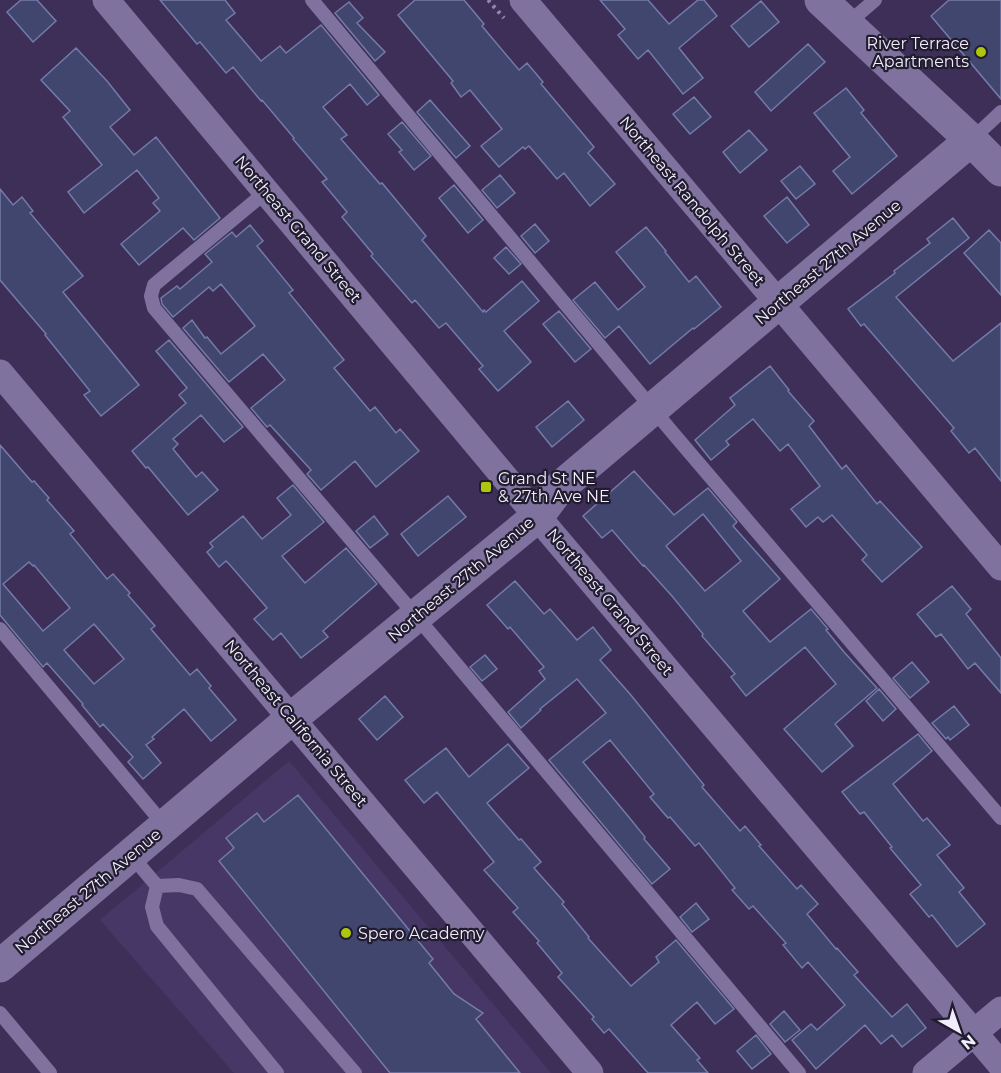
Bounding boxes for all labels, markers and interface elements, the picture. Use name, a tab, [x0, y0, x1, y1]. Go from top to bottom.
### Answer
place label: River Terrace Apartments	[866, 34, 969, 71]
marker: River Terrace Apartments	[974, 45, 988, 59]
street label: Northeast Randolph Street	[615, 112, 769, 290]
street label: Northeast Grand Street	[231, 152, 365, 307]
street label: Northeast 27th Avenue	[751, 195, 905, 329]
place label: Grand St NE & 27th Ave NE	[498, 469, 610, 506]
marker: Grand St NE & 27th Ave NE	[479, 480, 493, 494]
street label: Northeast 27th Avenue	[384, 512, 538, 646]
street label: Northeast Grand Street	[543, 525, 677, 680]
street label: Northeast California Street	[220, 636, 372, 811]
street label: Northeast 27th Avenue	[11, 824, 165, 958]
place label: Spero Academy	[358, 924, 485, 943]
marker: Spero Academy	[339, 926, 353, 940]
north arrow	[929, 1001, 989, 1061]
text: N	[957, 1031, 979, 1054]

